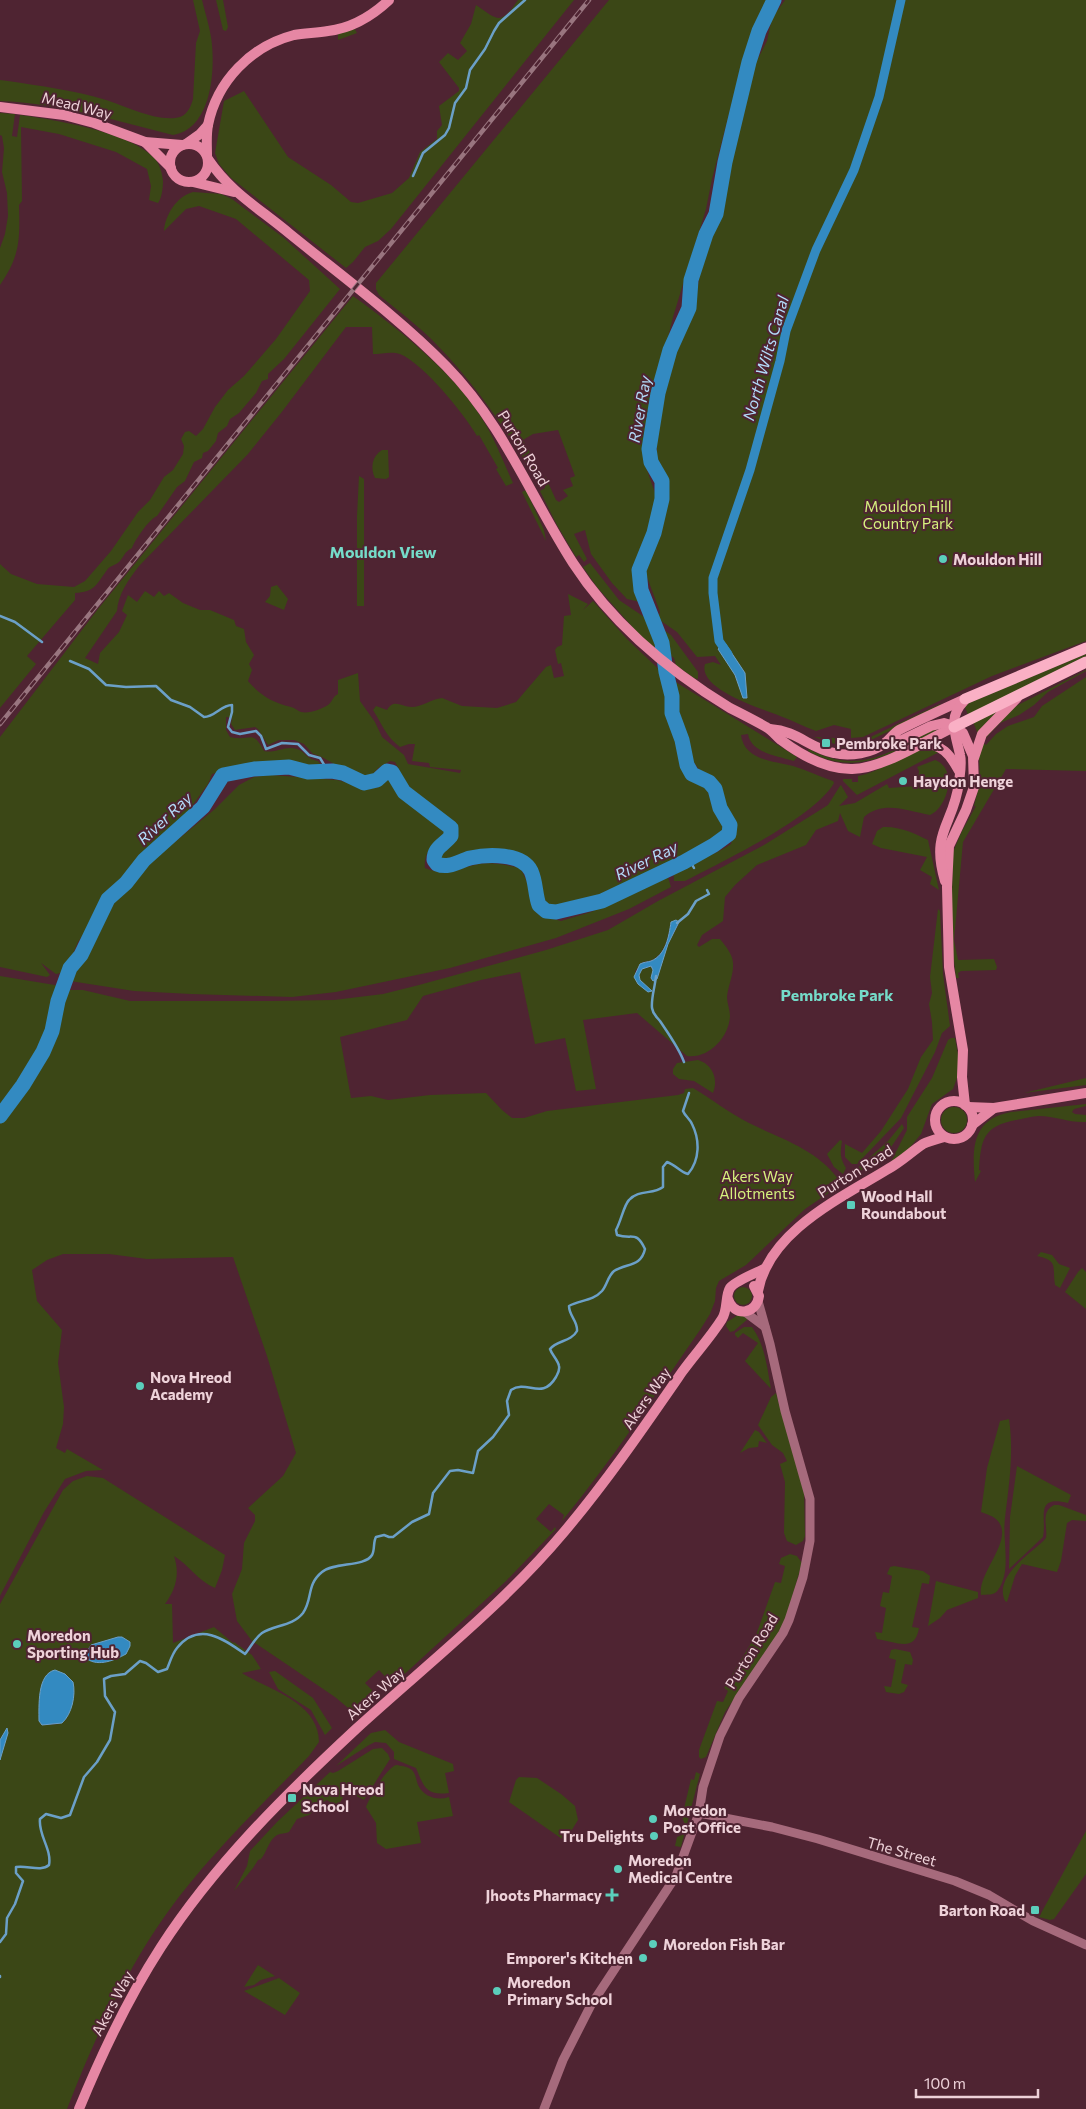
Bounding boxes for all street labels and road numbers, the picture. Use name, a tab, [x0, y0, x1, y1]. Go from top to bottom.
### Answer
street label: Mead Way	[40, 88, 114, 122]
street label: Purton Road	[494, 407, 554, 489]
street label: Purton Road	[814, 1141, 896, 1201]
street label: Akers Way	[618, 1363, 674, 1432]
street label: Purton Road	[721, 1610, 781, 1692]
street label: Akers Way	[342, 1663, 408, 1723]
street label: The Street	[865, 1833, 939, 1869]
street label: Akers Way	[87, 1967, 137, 2039]

